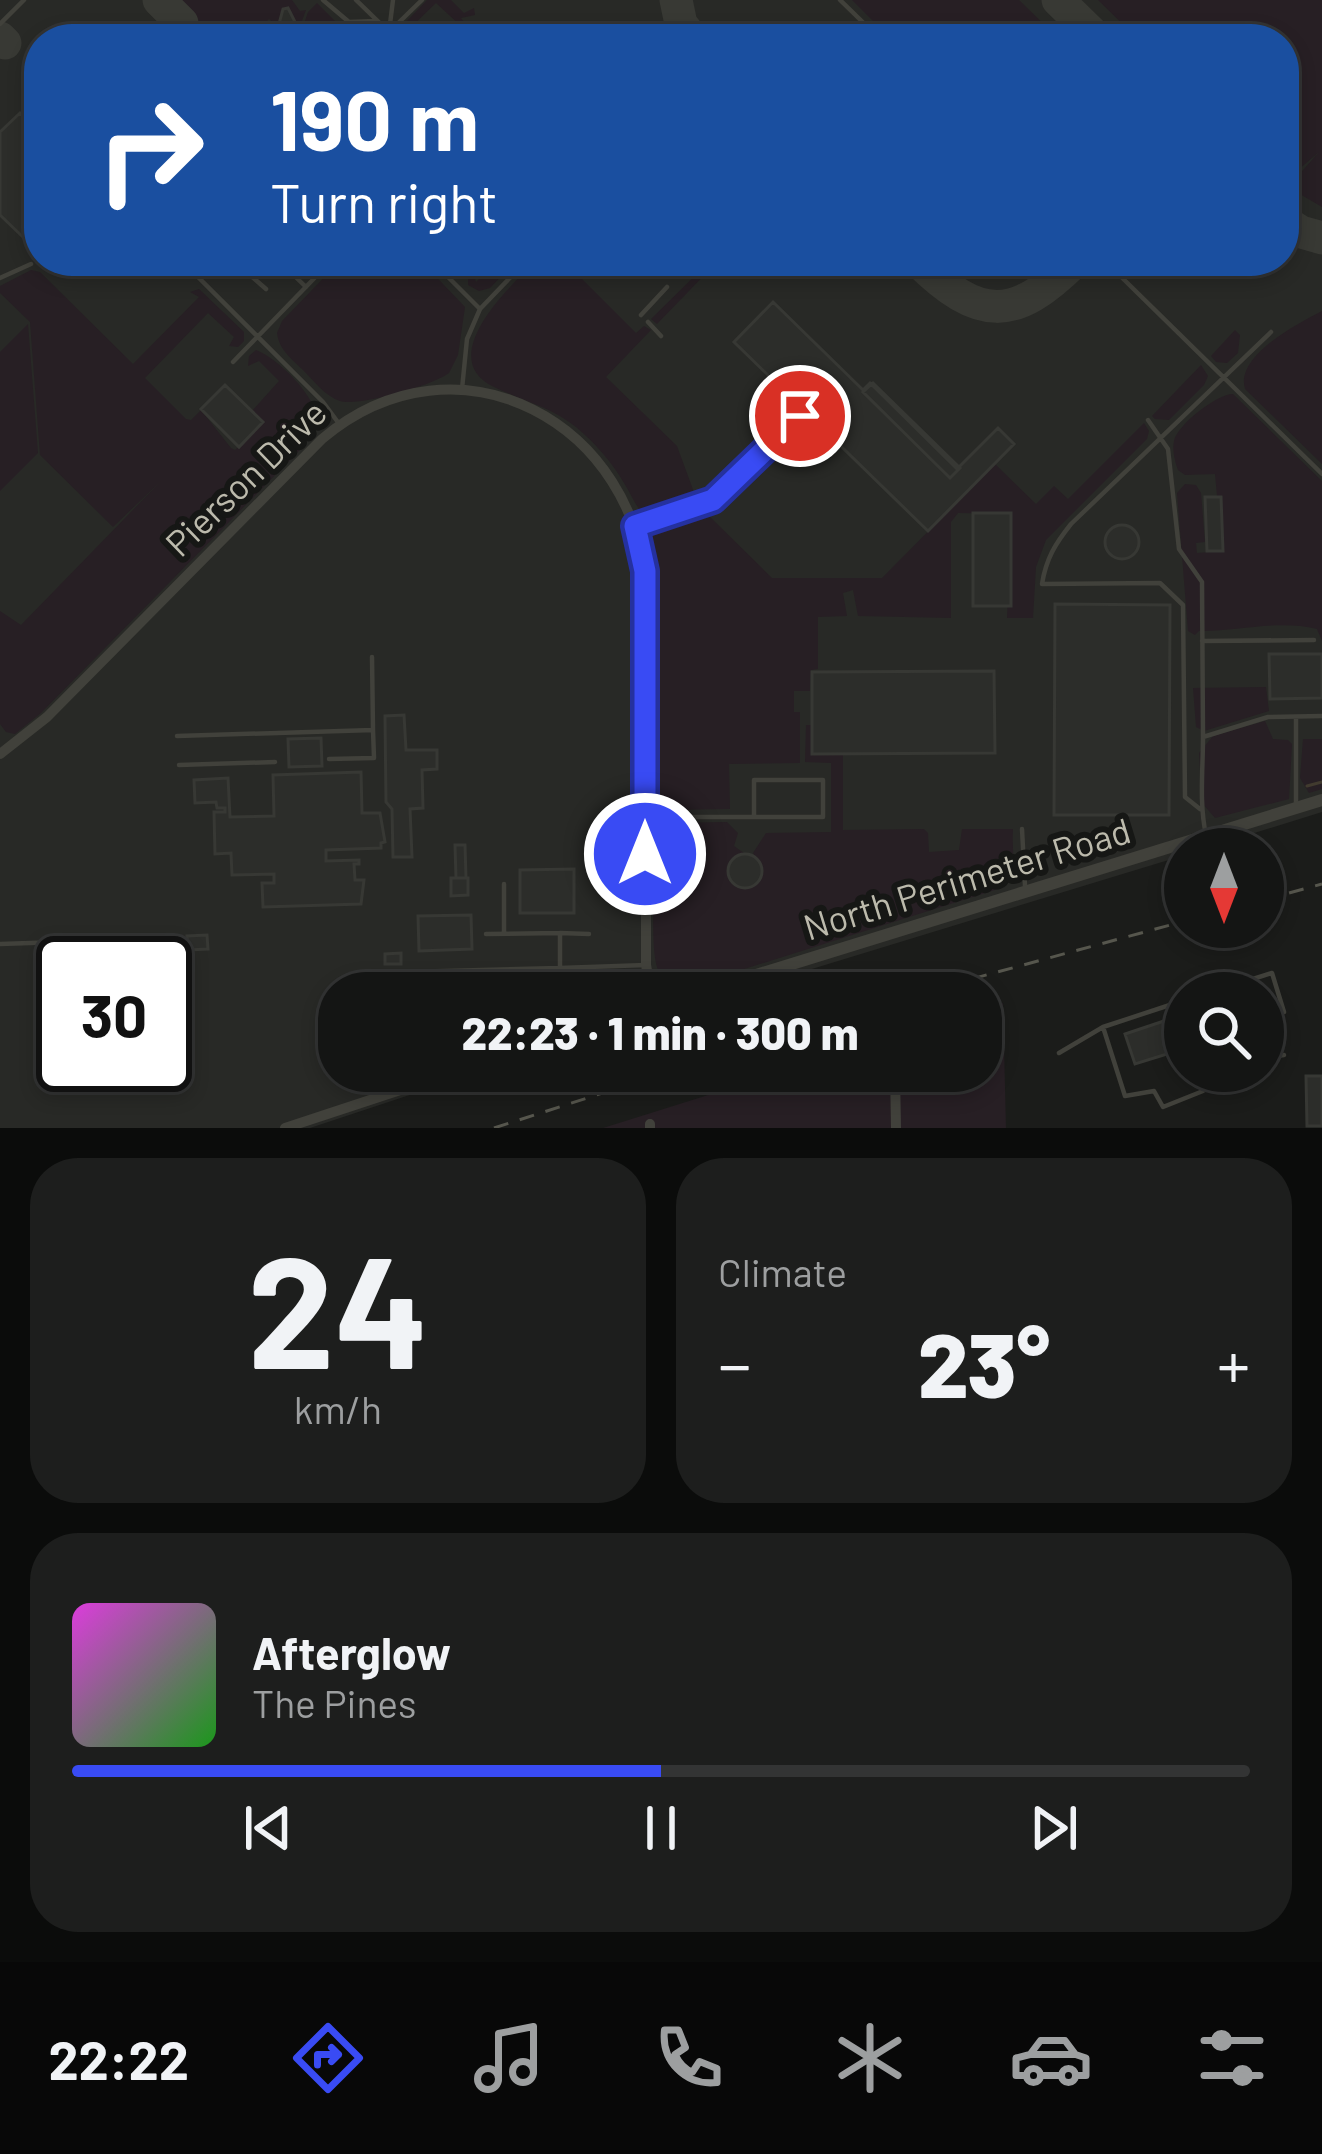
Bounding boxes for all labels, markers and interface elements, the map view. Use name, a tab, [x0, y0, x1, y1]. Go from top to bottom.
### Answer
text: 190 m	[270, 67, 479, 168]
icon: right	[72, 72, 228, 228]
text: Turn right	[270, 169, 498, 234]
pin	[749, 365, 851, 467]
icon: arrive	[767, 383, 833, 449]
street label: Pierson Drive	[156, 390, 334, 564]
position arrow	[582, 791, 708, 917]
street label: North Perimeter Road	[798, 807, 1135, 948]
north arrow	[1164, 828, 1284, 948]
map controls	[1164, 828, 1284, 1092]
speed limit sign: 30	[36, 936, 192, 1092]
button: search	[1164, 972, 1284, 1092]
text: 22:23 · 1 min · 300 m	[461, 1005, 859, 1059]
text: 24	[247, 1213, 429, 1400]
text: Climate	[718, 1248, 847, 1295]
text: 23°	[918, 1308, 1050, 1416]
text: −	[718, 1323, 751, 1402]
text: +	[1217, 1323, 1250, 1402]
text: km/h	[294, 1385, 382, 1432]
text: Afterglow	[252, 1625, 451, 1679]
text: The Pines	[252, 1679, 417, 1726]
icon: previous	[235, 1795, 301, 1861]
icon: pause	[628, 1795, 694, 1861]
icon: next	[1021, 1795, 1087, 1861]
icon: directions	[286, 2016, 370, 2100]
icon: music	[467, 2016, 551, 2100]
icon: phone	[647, 2016, 731, 2100]
icon: climate	[828, 2016, 912, 2100]
icon: car	[1009, 2016, 1093, 2100]
icon: filters	[1190, 2016, 1274, 2100]
text: 22:22	[48, 2026, 189, 2091]

